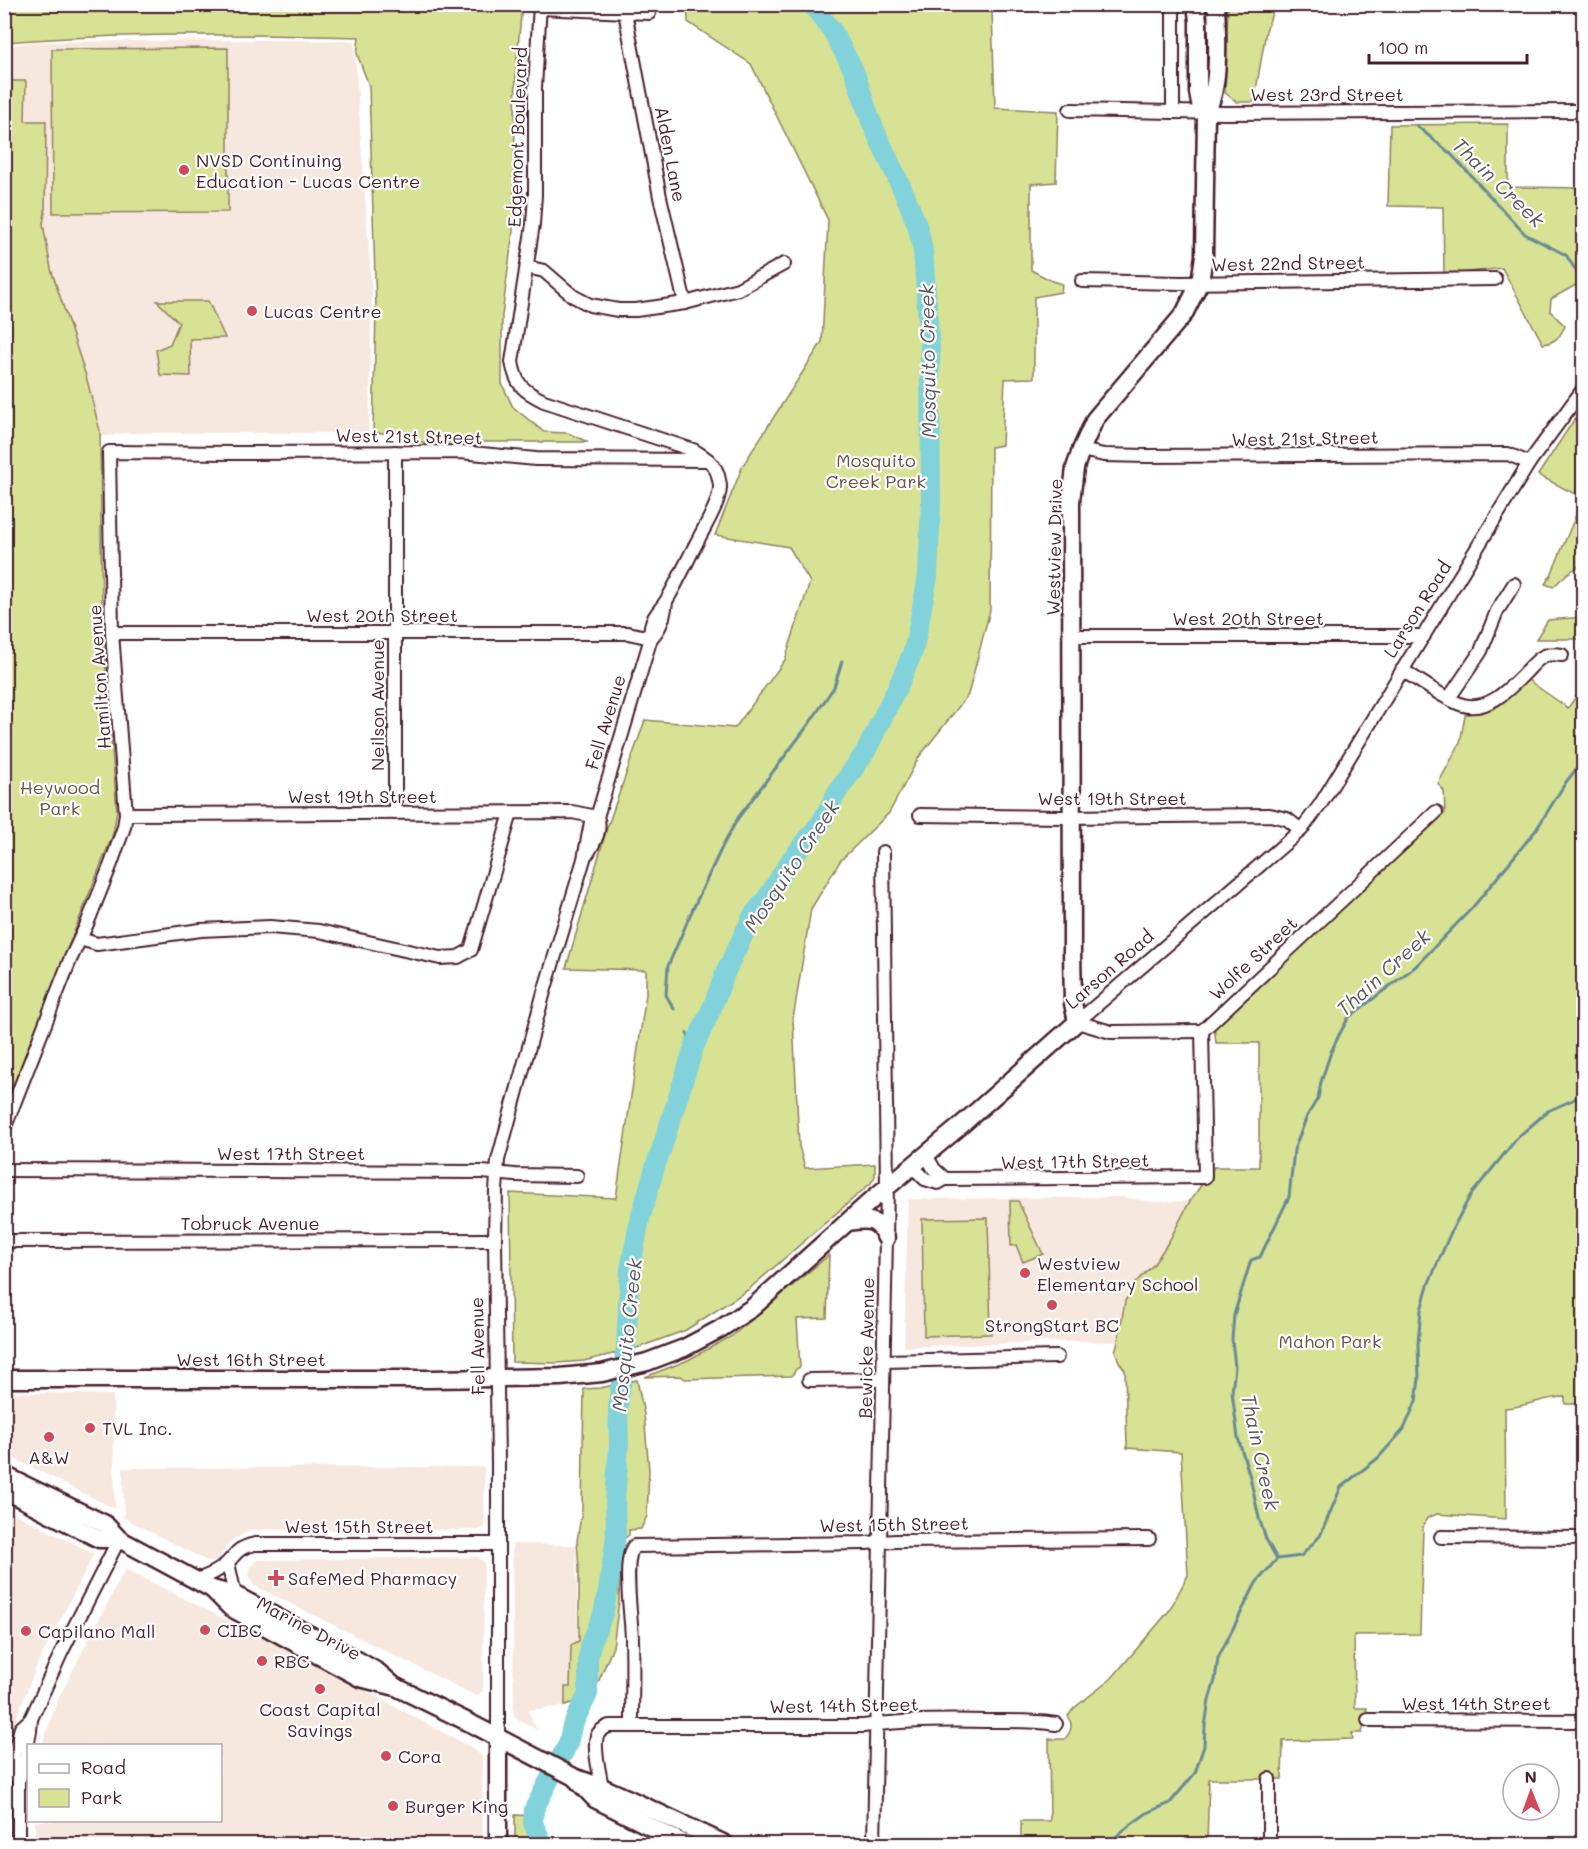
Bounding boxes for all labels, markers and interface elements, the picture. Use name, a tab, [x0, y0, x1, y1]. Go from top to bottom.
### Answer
scale bar	[1369, 27, 1526, 65]
text: 100 m	[1378, 35, 1428, 59]
street label: Edgemont Boulevard	[502, 46, 532, 228]
street label: West 23rd Street	[1250, 82, 1404, 106]
street label: Alden Lane	[650, 104, 692, 204]
water label: Thain Creek	[1447, 132, 1551, 233]
place label: NVSD Continuing Education - Lucas Centre	[196, 148, 420, 193]
marker: NVSD Continuing Education - Lucas Centre	[177, 163, 191, 177]
street label: West 22nd Street	[1211, 250, 1365, 276]
water label: Mosquito Creek	[913, 283, 941, 438]
place label: Lucas Centre	[264, 299, 382, 323]
marker: Lucas Centre	[245, 304, 259, 318]
street label: West 21st Street	[335, 423, 483, 449]
street label: West 21st Street	[1231, 425, 1379, 451]
park label: Mosquito Creek Park	[826, 448, 926, 493]
street label: Westview Drive	[1041, 478, 1067, 616]
street label: Larson Road	[1378, 556, 1456, 662]
street label: West 20th Street	[306, 603, 458, 627]
street label: Hamilton Avenue	[82, 604, 116, 750]
street label: West 20th Street	[1172, 606, 1324, 630]
street label: Neilson Avenue	[365, 639, 389, 771]
street label: Fell Avenue	[579, 671, 631, 773]
park label: Heywood Park	[20, 775, 100, 820]
street label: West 19th Street	[287, 784, 437, 808]
street label: West 19th Street	[1037, 786, 1187, 810]
water label: Mosquito Creek	[737, 795, 845, 937]
street label: Wolfe Street	[1204, 911, 1302, 1005]
water label: Thain Creek	[1330, 923, 1436, 1021]
street label: Larson Road	[1060, 924, 1158, 1014]
street label: West 17th Street	[217, 1141, 365, 1165]
street label: West 17th Street	[1001, 1148, 1149, 1174]
street label: Tobruck Avenue	[180, 1211, 320, 1235]
place label: Westview Elementary School	[1037, 1251, 1199, 1296]
water label: Mosquito Creek	[605, 1257, 647, 1413]
marker: Westview Elementary School	[1018, 1266, 1032, 1280]
street label: Bewicke Avenue	[853, 1277, 879, 1419]
street label: Fell Avenue	[464, 1297, 490, 1395]
marker: StrongStart BC	[1045, 1298, 1059, 1312]
place label: StrongStart BC	[985, 1313, 1119, 1337]
park label: Mahon Park	[1279, 1329, 1381, 1353]
street label: West 16th Street	[176, 1347, 326, 1371]
water label: Thain Creek	[1236, 1391, 1286, 1513]
place label: TVL Inc.	[102, 1416, 173, 1440]
marker: TVL Inc.	[83, 1421, 97, 1435]
marker: A&W	[42, 1430, 56, 1444]
place label: A&W	[28, 1445, 70, 1469]
street label: West 15th Street	[819, 1511, 969, 1537]
street label: West 15th Street	[284, 1514, 434, 1538]
place label: SafeMed Pharmacy	[288, 1566, 457, 1590]
marker: SafeMed Pharmacy	[269, 1571, 283, 1585]
street label: Marine Drive	[253, 1591, 365, 1665]
place label: CIBC	[217, 1618, 262, 1642]
place label: Capilano Mall	[38, 1619, 155, 1643]
marker: CIBC	[198, 1623, 212, 1637]
marker: Capilano Mall	[19, 1624, 33, 1638]
place label: RBC	[274, 1649, 310, 1673]
marker: RBC	[255, 1654, 269, 1668]
marker: Coast Capital Savings	[313, 1682, 327, 1696]
street label: West 14th Street	[1401, 1691, 1551, 1715]
street label: West 14th Street	[769, 1692, 919, 1718]
place label: Coast Capital Savings	[259, 1697, 381, 1742]
legend	[27, 1744, 222, 1822]
place label: Cora	[398, 1744, 442, 1768]
marker: Cora	[379, 1749, 393, 1763]
text: Road	[81, 1755, 126, 1779]
north arrow	[1501, 1762, 1561, 1822]
text: N	[1524, 1766, 1537, 1787]
text: Park	[81, 1785, 122, 1809]
place label: Burger King	[405, 1794, 508, 1818]
marker: Burger King	[386, 1799, 400, 1813]

